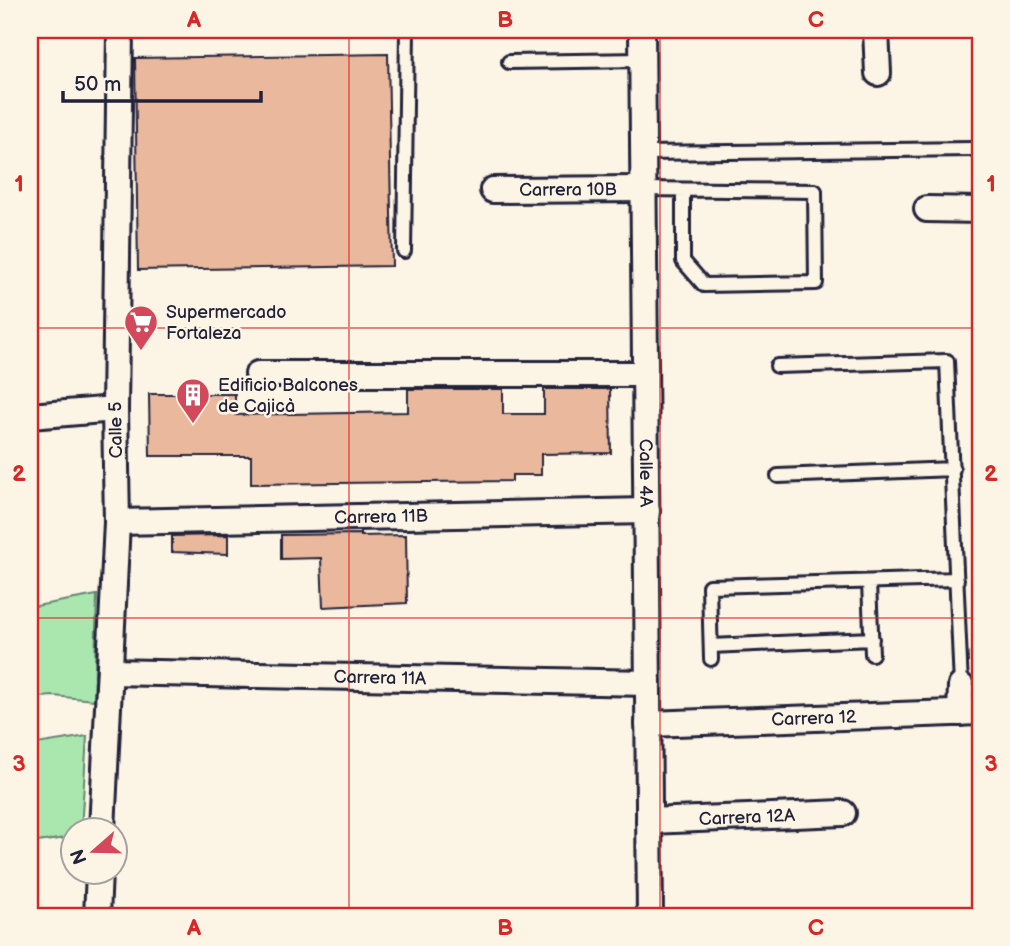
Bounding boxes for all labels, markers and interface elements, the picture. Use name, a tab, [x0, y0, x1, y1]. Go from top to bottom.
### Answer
text: A	[186, 6, 202, 34]
text: B	[497, 6, 513, 34]
text: C	[808, 6, 824, 34]
scale bar	[63, 60, 261, 104]
text: 50 m	[74, 72, 121, 97]
text: 1	[14, 170, 24, 198]
text: 1	[986, 170, 996, 198]
street label: Carrera 10B	[519, 179, 617, 200]
place label: Supermercado Fortaleza	[166, 302, 287, 344]
supermarket icon: Supermercado Fortaleza	[122, 303, 160, 352]
place label: Edificio Balcones de Cajicà	[218, 375, 358, 417]
building icon: Edificio Balcones de Cajicà	[174, 376, 212, 425]
street label: Calle 5	[105, 401, 127, 459]
street label: Calle 4A	[635, 439, 657, 507]
text: 2	[12, 460, 26, 488]
text: 2	[984, 460, 998, 488]
street label: Carrera 11B	[334, 505, 428, 528]
street label: Carrera 11A	[333, 666, 426, 689]
street label: Carrera 12	[771, 706, 857, 730]
text: 3	[12, 750, 26, 778]
text: 3	[984, 750, 998, 778]
street label: Carrera 12A	[698, 804, 795, 829]
north arrow	[60, 816, 130, 886]
text: N	[66, 846, 93, 867]
text: A	[186, 914, 202, 942]
text: B	[497, 914, 513, 942]
text: C	[808, 914, 824, 942]

